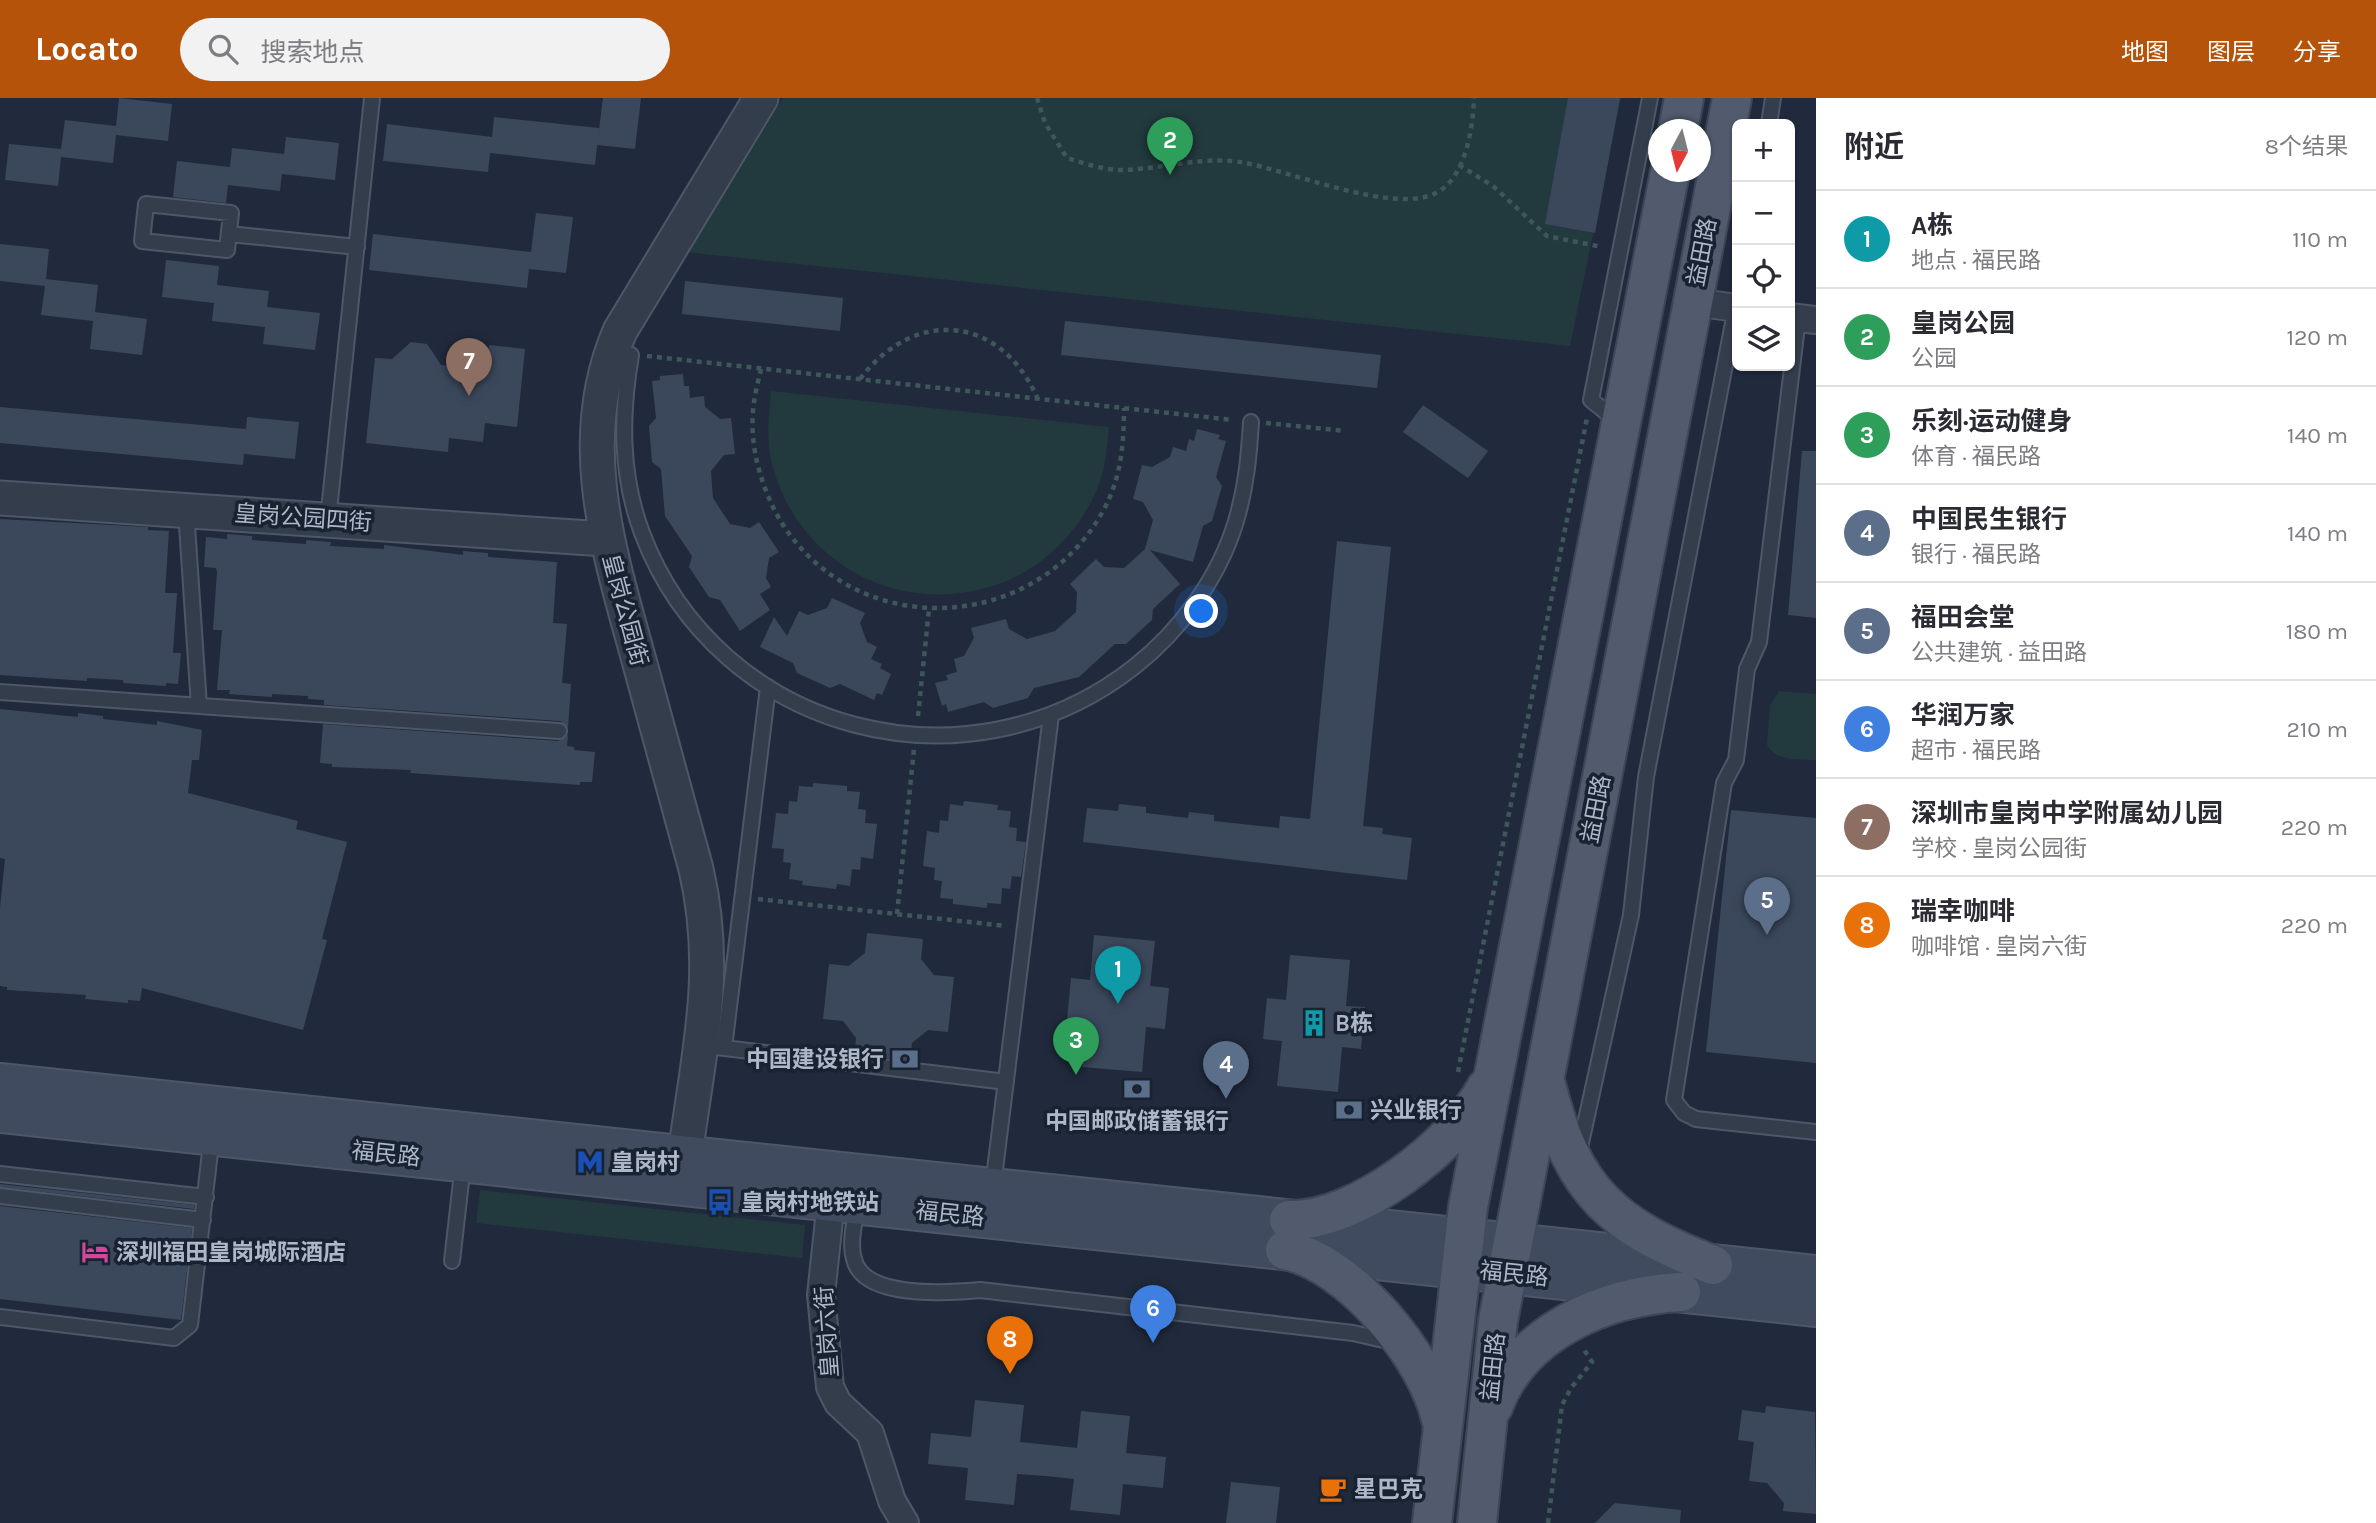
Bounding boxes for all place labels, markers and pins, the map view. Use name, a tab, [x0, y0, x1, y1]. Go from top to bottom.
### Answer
pin: 2	[1147, 117, 1193, 175]
pin: 7	[446, 338, 492, 396]
pin: 5	[1744, 877, 1790, 935]
pin: 1	[1095, 946, 1141, 1004]
building icon: B栋	[1299, 1008, 1329, 1038]
place label: B栋	[1335, 1010, 1373, 1037]
pin: 3	[1053, 1017, 1099, 1075]
pin: 4	[1203, 1041, 1249, 1099]
bank icon: 中国建设银行	[890, 1044, 920, 1074]
place label: 中国建设银行	[746, 1046, 884, 1073]
bank icon: 中国邮政储蓄银行	[1122, 1074, 1152, 1104]
bank icon: 兴业银行	[1334, 1095, 1364, 1125]
place label: 兴业银行	[1370, 1097, 1462, 1124]
place label: 中国邮政储蓄银行	[1045, 1108, 1229, 1135]
metro station icon: 皇岗村	[575, 1147, 605, 1177]
place label: 皇岗村	[611, 1149, 680, 1176]
bus stop icon: 皇岗村地铁站	[705, 1187, 735, 1217]
place label: 皇岗村地铁站	[741, 1189, 879, 1216]
hotel icon: 深圳福田皇岗城际酒店	[80, 1237, 110, 1267]
place label: 深圳福田皇岗城际酒店	[116, 1239, 346, 1266]
pin: 6	[1130, 1285, 1176, 1343]
pin: 8	[987, 1316, 1033, 1374]
cafe icon: 星巴克	[1318, 1474, 1348, 1504]
place label: 星巴克	[1354, 1476, 1423, 1503]

